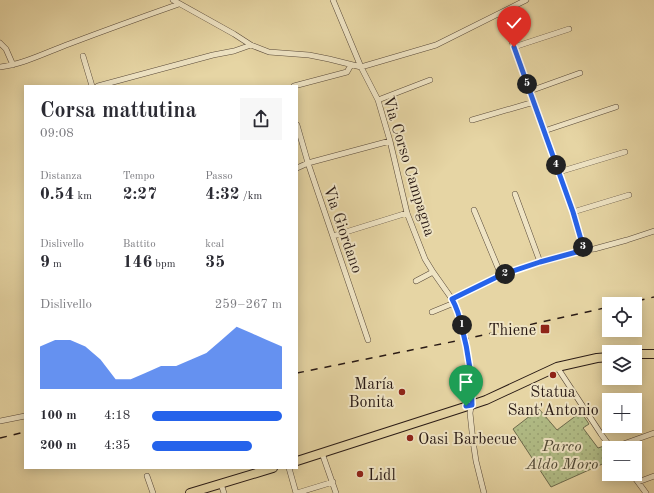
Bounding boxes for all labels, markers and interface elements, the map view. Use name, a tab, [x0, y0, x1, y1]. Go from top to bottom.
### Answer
pin	[497, 6, 531, 47]
icon: check	[503, 12, 525, 34]
pin: 5	[517, 74, 537, 94]
text: 5	[524, 78, 530, 89]
street label: Via Corso Campagna	[379, 95, 437, 239]
button: share	[240, 98, 282, 140]
text: Corsa mattutina	[40, 100, 197, 122]
text: 09:08	[40, 127, 74, 140]
pin: 4	[546, 155, 566, 175]
text: 4	[553, 159, 559, 170]
text: Distanza	[40, 171, 82, 182]
text: Tempo	[123, 171, 155, 182]
text: Passo	[205, 171, 233, 182]
street label: Via Giordano	[320, 184, 365, 276]
text: 0.54	[40, 186, 74, 203]
text: 2:27	[123, 186, 157, 203]
text: 4:32	[205, 186, 240, 203]
text: km	[74, 191, 92, 202]
text: /km	[240, 191, 262, 202]
pin: 3	[573, 237, 593, 257]
text: Dislivello	[40, 239, 84, 250]
text: Battito	[123, 239, 156, 250]
text: kcal	[205, 239, 224, 250]
text: 3	[580, 241, 586, 252]
text: 9	[40, 254, 50, 271]
text: 146	[123, 254, 152, 271]
text: 35	[205, 254, 225, 271]
text: m	[50, 259, 62, 270]
text: bpm	[152, 259, 175, 270]
pin: 2	[495, 264, 515, 284]
text: 2	[502, 268, 508, 279]
map controls	[602, 297, 642, 481]
button: locate	[602, 297, 642, 337]
text: Dislivello	[40, 298, 92, 311]
text: 259–267 m	[215, 298, 282, 311]
pin: 1	[452, 315, 472, 335]
text: 1	[459, 319, 465, 330]
place label: Thiene	[488, 323, 536, 339]
marker: Thiene	[539, 323, 551, 335]
button: layers	[602, 345, 642, 385]
pin	[449, 365, 483, 406]
marker: Statua Sant'Antonio	[548, 370, 558, 380]
icon: arrive	[455, 371, 477, 393]
place label: María Bonita	[349, 377, 394, 411]
place label: Statua Sant'Antonio	[507, 385, 599, 419]
marker: María Bonita	[397, 387, 407, 397]
button: +	[602, 393, 642, 433]
text: 100 m	[40, 409, 77, 422]
text: 4:18	[104, 409, 130, 422]
place label: Oasi Barbecue	[418, 432, 517, 448]
marker: Oasi Barbecue	[405, 433, 415, 443]
text: 200 m	[40, 439, 77, 452]
text: 4:35	[104, 439, 130, 452]
park label: Parco Aldo Moro	[525, 439, 598, 473]
button: −	[602, 441, 642, 481]
place label: Lidl	[368, 468, 396, 484]
marker: Lidl	[355, 469, 365, 479]

